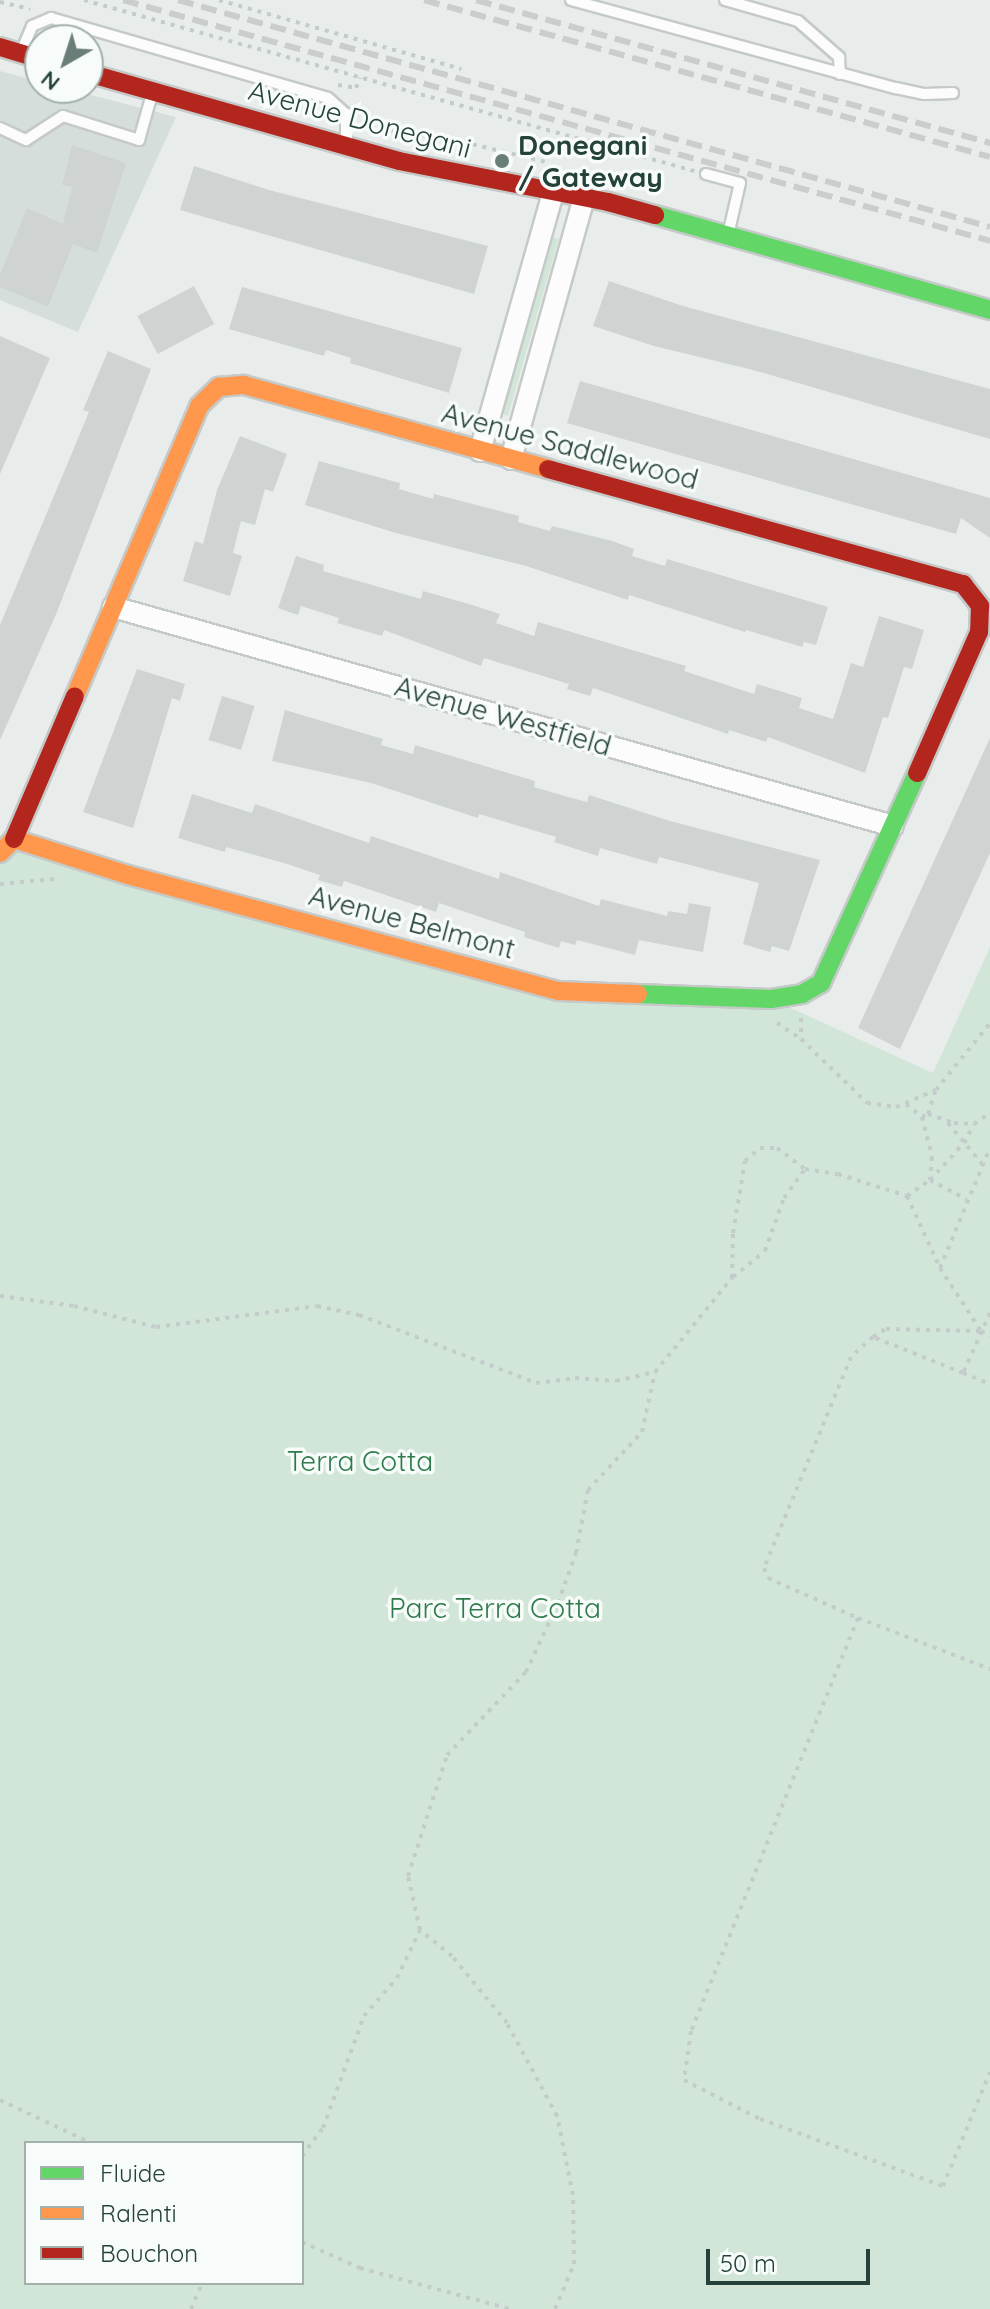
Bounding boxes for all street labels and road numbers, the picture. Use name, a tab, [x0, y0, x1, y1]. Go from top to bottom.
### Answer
street label: Avenue Donegani	[245, 73, 475, 165]
street label: Avenue Saddlewood	[438, 396, 702, 496]
street label: Avenue Westfield	[391, 669, 615, 763]
street label: Avenue Belmont	[305, 878, 519, 966]

